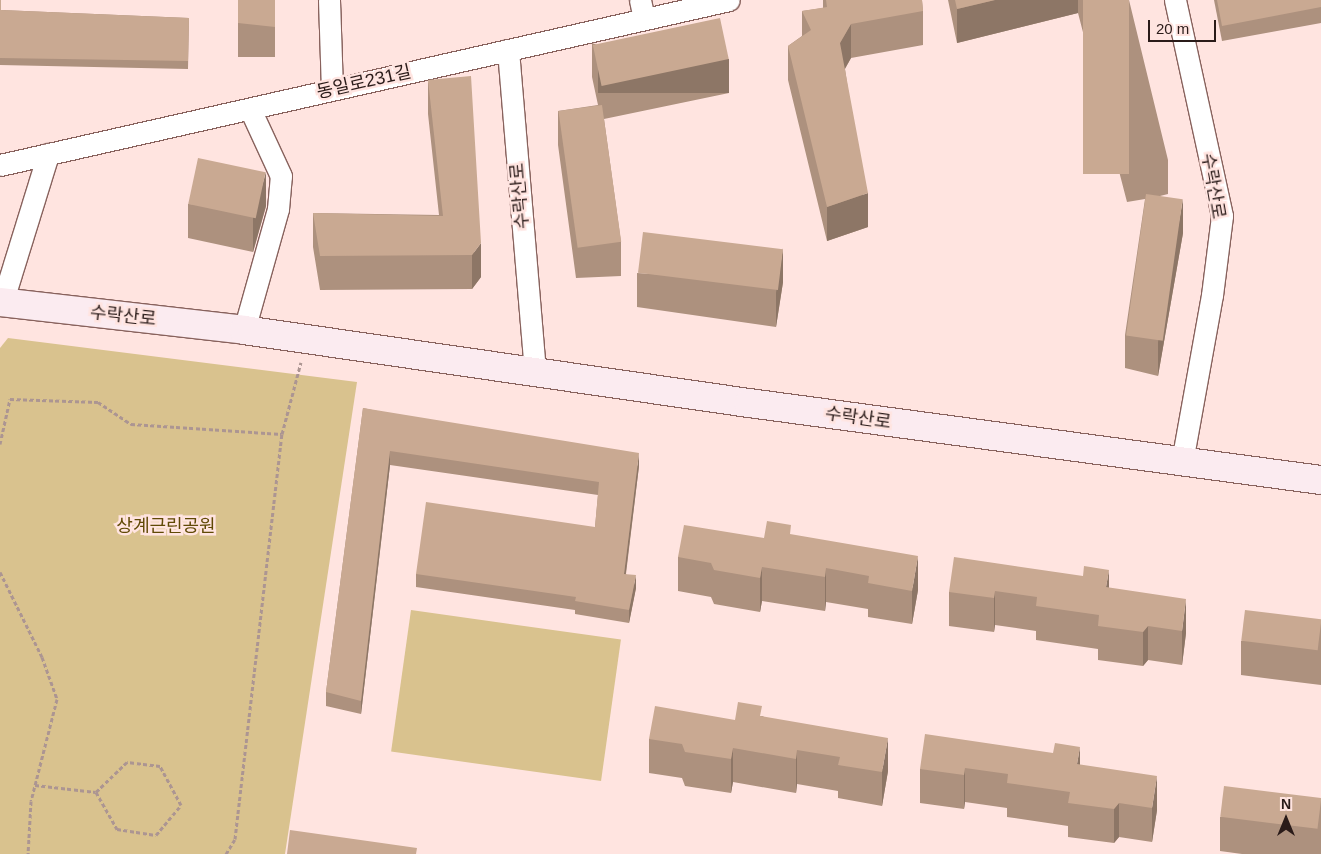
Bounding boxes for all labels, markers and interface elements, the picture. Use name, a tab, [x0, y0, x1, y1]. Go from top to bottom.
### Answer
scale bar	[1151, 10, 1218, 42]
text: 20 m	[1156, 20, 1189, 37]
street label: 동일로231길	[315, 61, 413, 103]
street label: 수락산로	[1197, 152, 1229, 220]
street label: 수락산로	[506, 162, 534, 230]
street label: 수락산로	[89, 302, 157, 330]
street label: 수락산로	[824, 403, 892, 433]
park label: 상계근린공원	[116, 515, 216, 537]
north arrow	[1261, 794, 1311, 844]
text: N	[1281, 796, 1291, 812]

